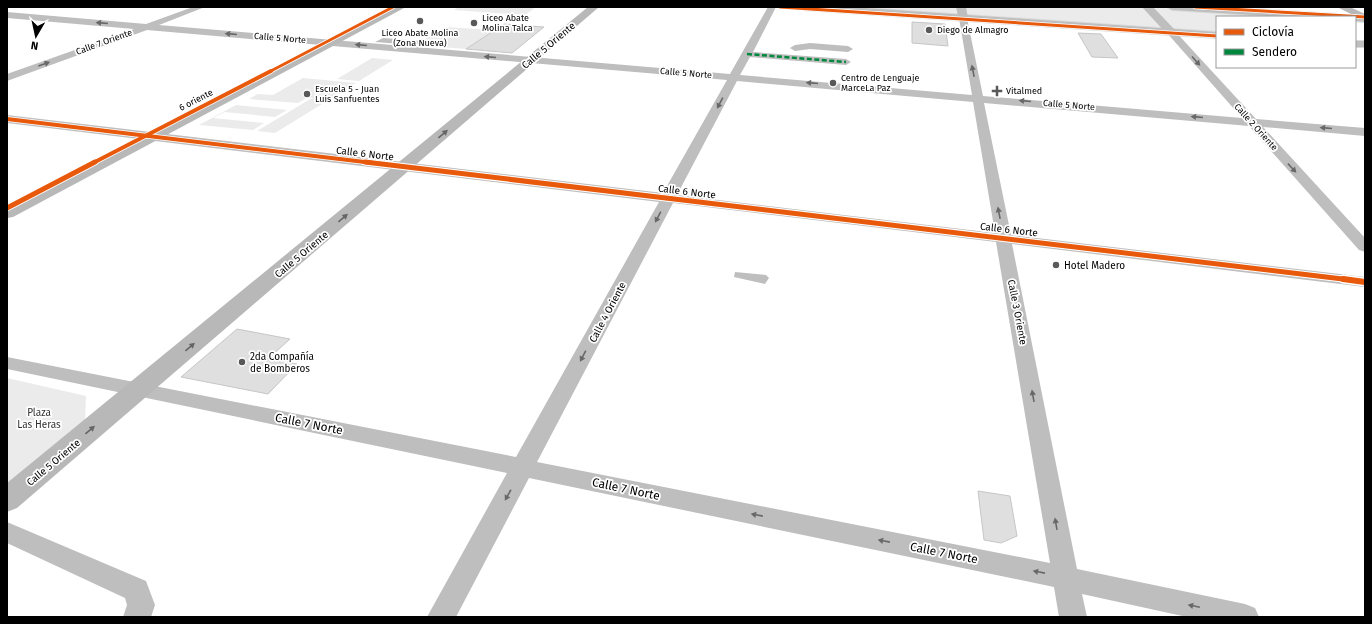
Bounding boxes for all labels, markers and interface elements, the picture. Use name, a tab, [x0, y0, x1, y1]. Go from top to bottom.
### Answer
place label: Liceo Abate Molina Talca	[482, 13, 533, 33]
north arrow	[16, 16, 56, 56]
marker: Liceo Abate Molina (Zona Nueva)	[415, 16, 425, 26]
legend	[1216, 16, 1356, 68]
marker: Liceo Abate Molina Talca	[469, 18, 479, 28]
one-way arrow	[96, 20, 108, 27]
street label: Calle 5 Oriente	[519, 20, 578, 72]
marker: Diego de Almagro	[924, 25, 934, 35]
place label: Diego de Almagro	[937, 25, 1009, 35]
text: Ciclovía	[1252, 25, 1294, 39]
street label: Calle 7 Oriente	[75, 27, 134, 57]
place label: Liceo Abate Molina (Zona Nueva)	[381, 28, 459, 48]
one-way arrow	[225, 31, 237, 38]
street label: Calle 5 Norte	[254, 31, 306, 45]
text: N	[30, 38, 39, 52]
one-way arrow	[355, 42, 367, 49]
text: Sendero	[1252, 45, 1297, 59]
one-way arrow	[484, 53, 496, 60]
one-way arrow	[1191, 55, 1200, 66]
one-way arrow	[38, 61, 50, 67]
one-way arrow	[970, 65, 976, 77]
street label: Calle 5 Norte	[660, 66, 712, 80]
place label: Centro de Lenguaje MarceLa Paz	[841, 73, 919, 93]
marker: Centro de Lenguaje MarceLa Paz	[828, 78, 838, 88]
one-way arrow	[806, 80, 818, 87]
place label: Escuela 5 - Juan Luis Sanfuentes	[315, 84, 379, 104]
marker: Vitalmed	[991, 85, 1003, 97]
place label: Vitalmed	[1006, 86, 1042, 96]
street label: 6 oriente	[177, 87, 215, 113]
marker: Escuela 5 - Juan Luis Sanfuentes	[302, 89, 312, 99]
one-way arrow	[717, 97, 724, 109]
one-way arrow	[1019, 98, 1031, 105]
street label: Calle 5 Norte	[1043, 98, 1095, 112]
street label: Calle 2 Oriente	[1232, 102, 1280, 153]
one-way arrow	[1191, 114, 1203, 120]
one-way arrow	[1320, 125, 1332, 132]
one-way arrow	[437, 130, 448, 139]
street label: Calle 6 Norte	[335, 144, 394, 163]
one-way arrow	[1287, 163, 1296, 172]
street label: Calle 6 Norte	[657, 182, 716, 201]
one-way arrow	[996, 206, 1002, 219]
one-way arrow	[655, 211, 662, 223]
one-way arrow	[338, 214, 349, 223]
street label: Calle 6 Norte	[979, 220, 1038, 239]
street label: Calle 5 Oriente	[272, 229, 331, 281]
marker: Hotel Madero	[1051, 260, 1061, 270]
place label: Hotel Madero	[1064, 260, 1125, 272]
street label: Calle 3 Oriente	[1005, 279, 1029, 346]
street label: Calle 4 Oriente	[587, 280, 629, 345]
one-way arrow	[185, 342, 195, 351]
place label: 2da Compañía de Bomberos	[250, 350, 314, 375]
one-way arrow	[580, 350, 586, 362]
marker: 2da Compañía de Bomberos	[237, 357, 247, 367]
one-way arrow	[1030, 389, 1036, 402]
park label: Plaza Las Heras	[17, 407, 61, 431]
street label: Calle 7 Norte	[274, 411, 344, 437]
one-way arrow	[85, 426, 96, 435]
street label: Calle 5 Oriente	[24, 437, 83, 489]
street label: Calle 7 Norte	[591, 475, 661, 503]
one-way arrow	[504, 489, 511, 501]
one-way arrow	[751, 512, 763, 518]
one-way arrow	[1053, 517, 1059, 530]
one-way arrow	[878, 538, 890, 544]
street label: Calle 7 Norte	[909, 540, 979, 566]
one-way arrow	[1033, 569, 1045, 575]
one-way arrow	[1187, 602, 1200, 608]

